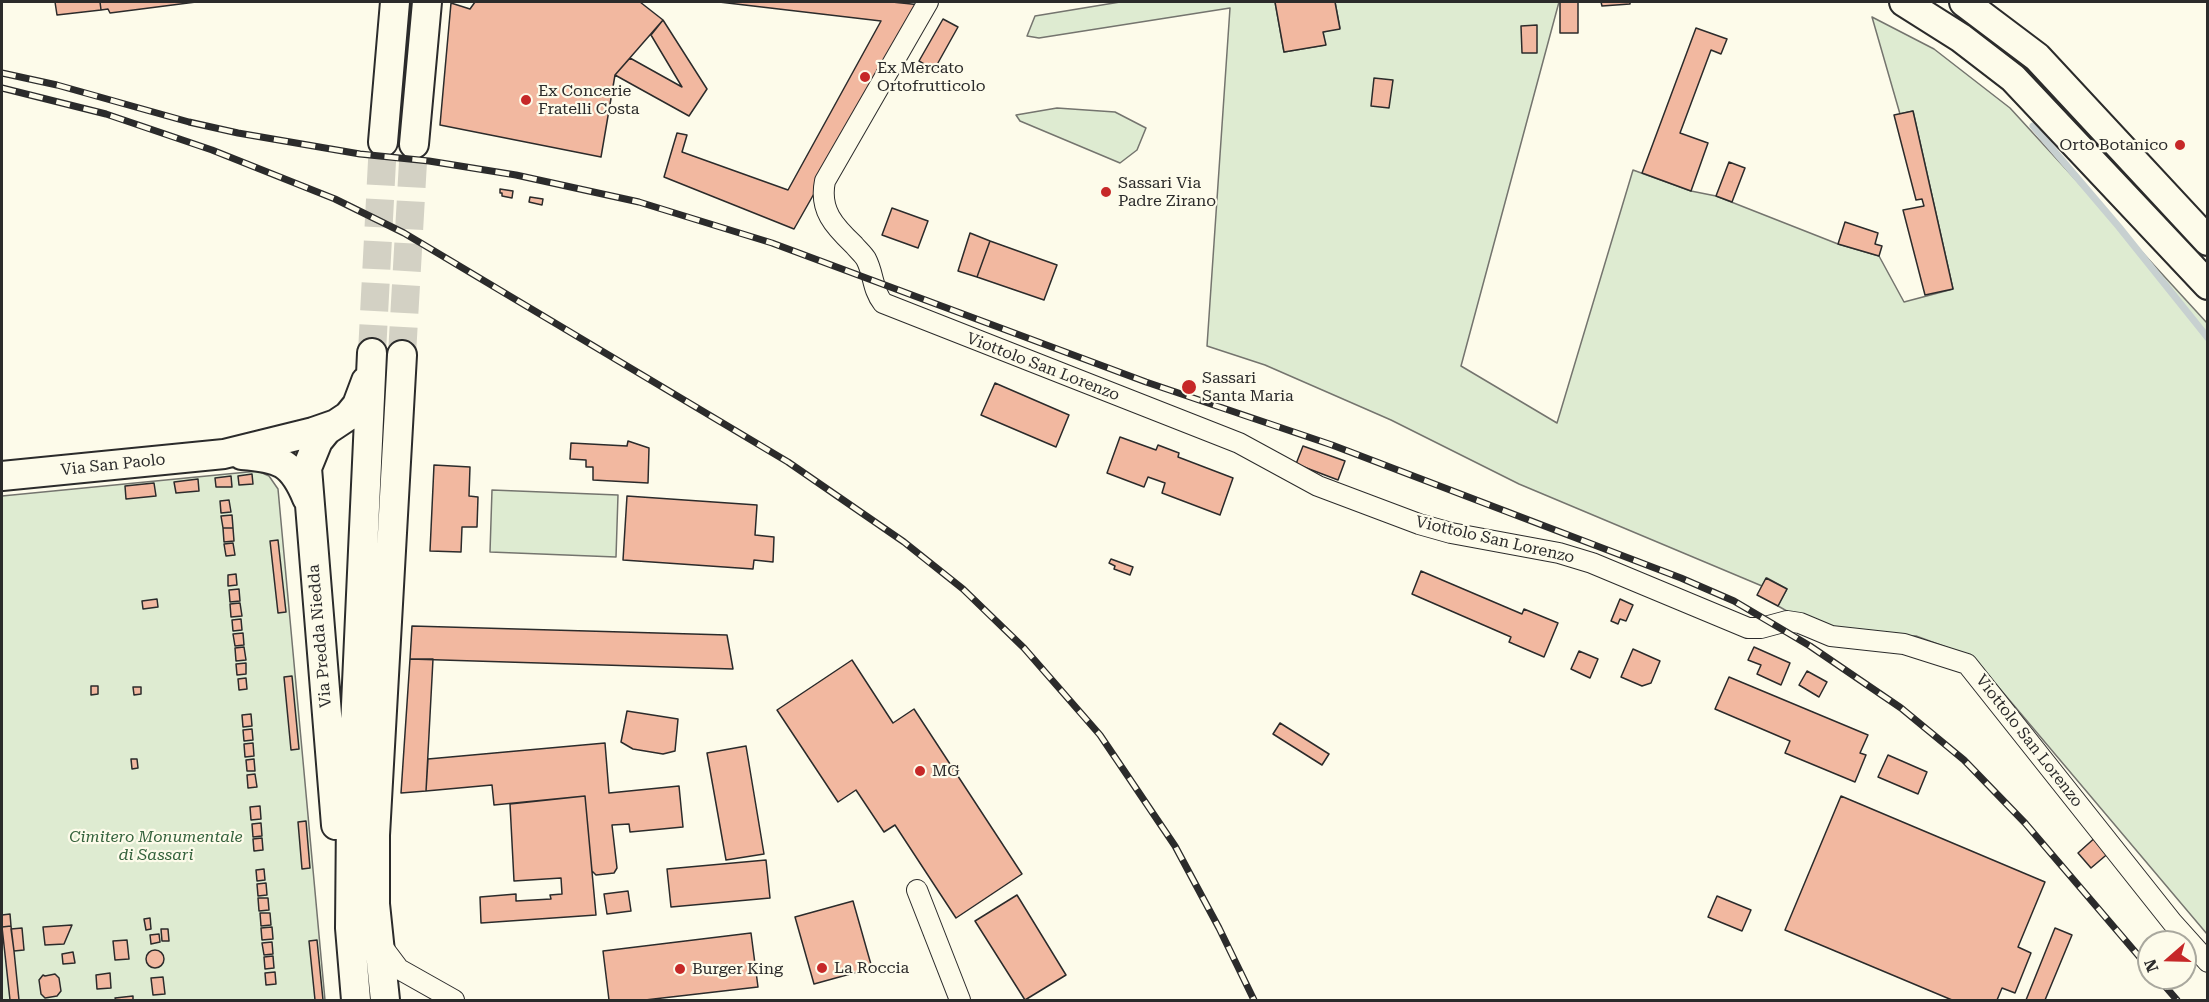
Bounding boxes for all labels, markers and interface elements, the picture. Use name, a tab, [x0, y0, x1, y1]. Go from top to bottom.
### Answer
place label: Ex Mercato Ortofrutticolo	[877, 58, 985, 96]
marker: Ex Mercato Ortofrutticolo	[858, 70, 872, 84]
place label: Ex Concerie Fratelli Costa	[538, 81, 639, 119]
marker: Ex Concerie Fratelli Costa	[519, 93, 533, 107]
place label: Orto Botanico	[2059, 135, 2168, 155]
marker: Orto Botanico	[2173, 138, 2187, 152]
place label: Sassari Via Padre Zirano	[1118, 173, 1216, 211]
marker: Sassari Via Padre Zirano	[1099, 185, 1113, 199]
street label: Viottolo San Lorenzo	[964, 329, 1122, 405]
place label: Sassari Santa Maria	[1202, 368, 1294, 406]
marker: Sassari Santa Maria	[1180, 378, 1198, 396]
street label: Via San Paolo	[60, 450, 166, 480]
street label: Viottolo San Lorenzo	[1414, 512, 1576, 568]
street label: Via Predda Niedda	[304, 564, 336, 708]
street label: Viottolo San Lorenzo	[1971, 671, 2087, 811]
place label: MG	[932, 761, 960, 781]
marker: MG	[913, 764, 927, 778]
park label: Cimitero Monumentale di Sassari	[69, 827, 243, 865]
north arrow	[2137, 930, 2197, 990]
text: N	[2140, 957, 2163, 975]
place label: La Roccia	[834, 958, 909, 978]
place label: Burger King	[692, 959, 783, 979]
marker: La Roccia	[815, 961, 829, 975]
marker: Burger King	[673, 962, 687, 976]

